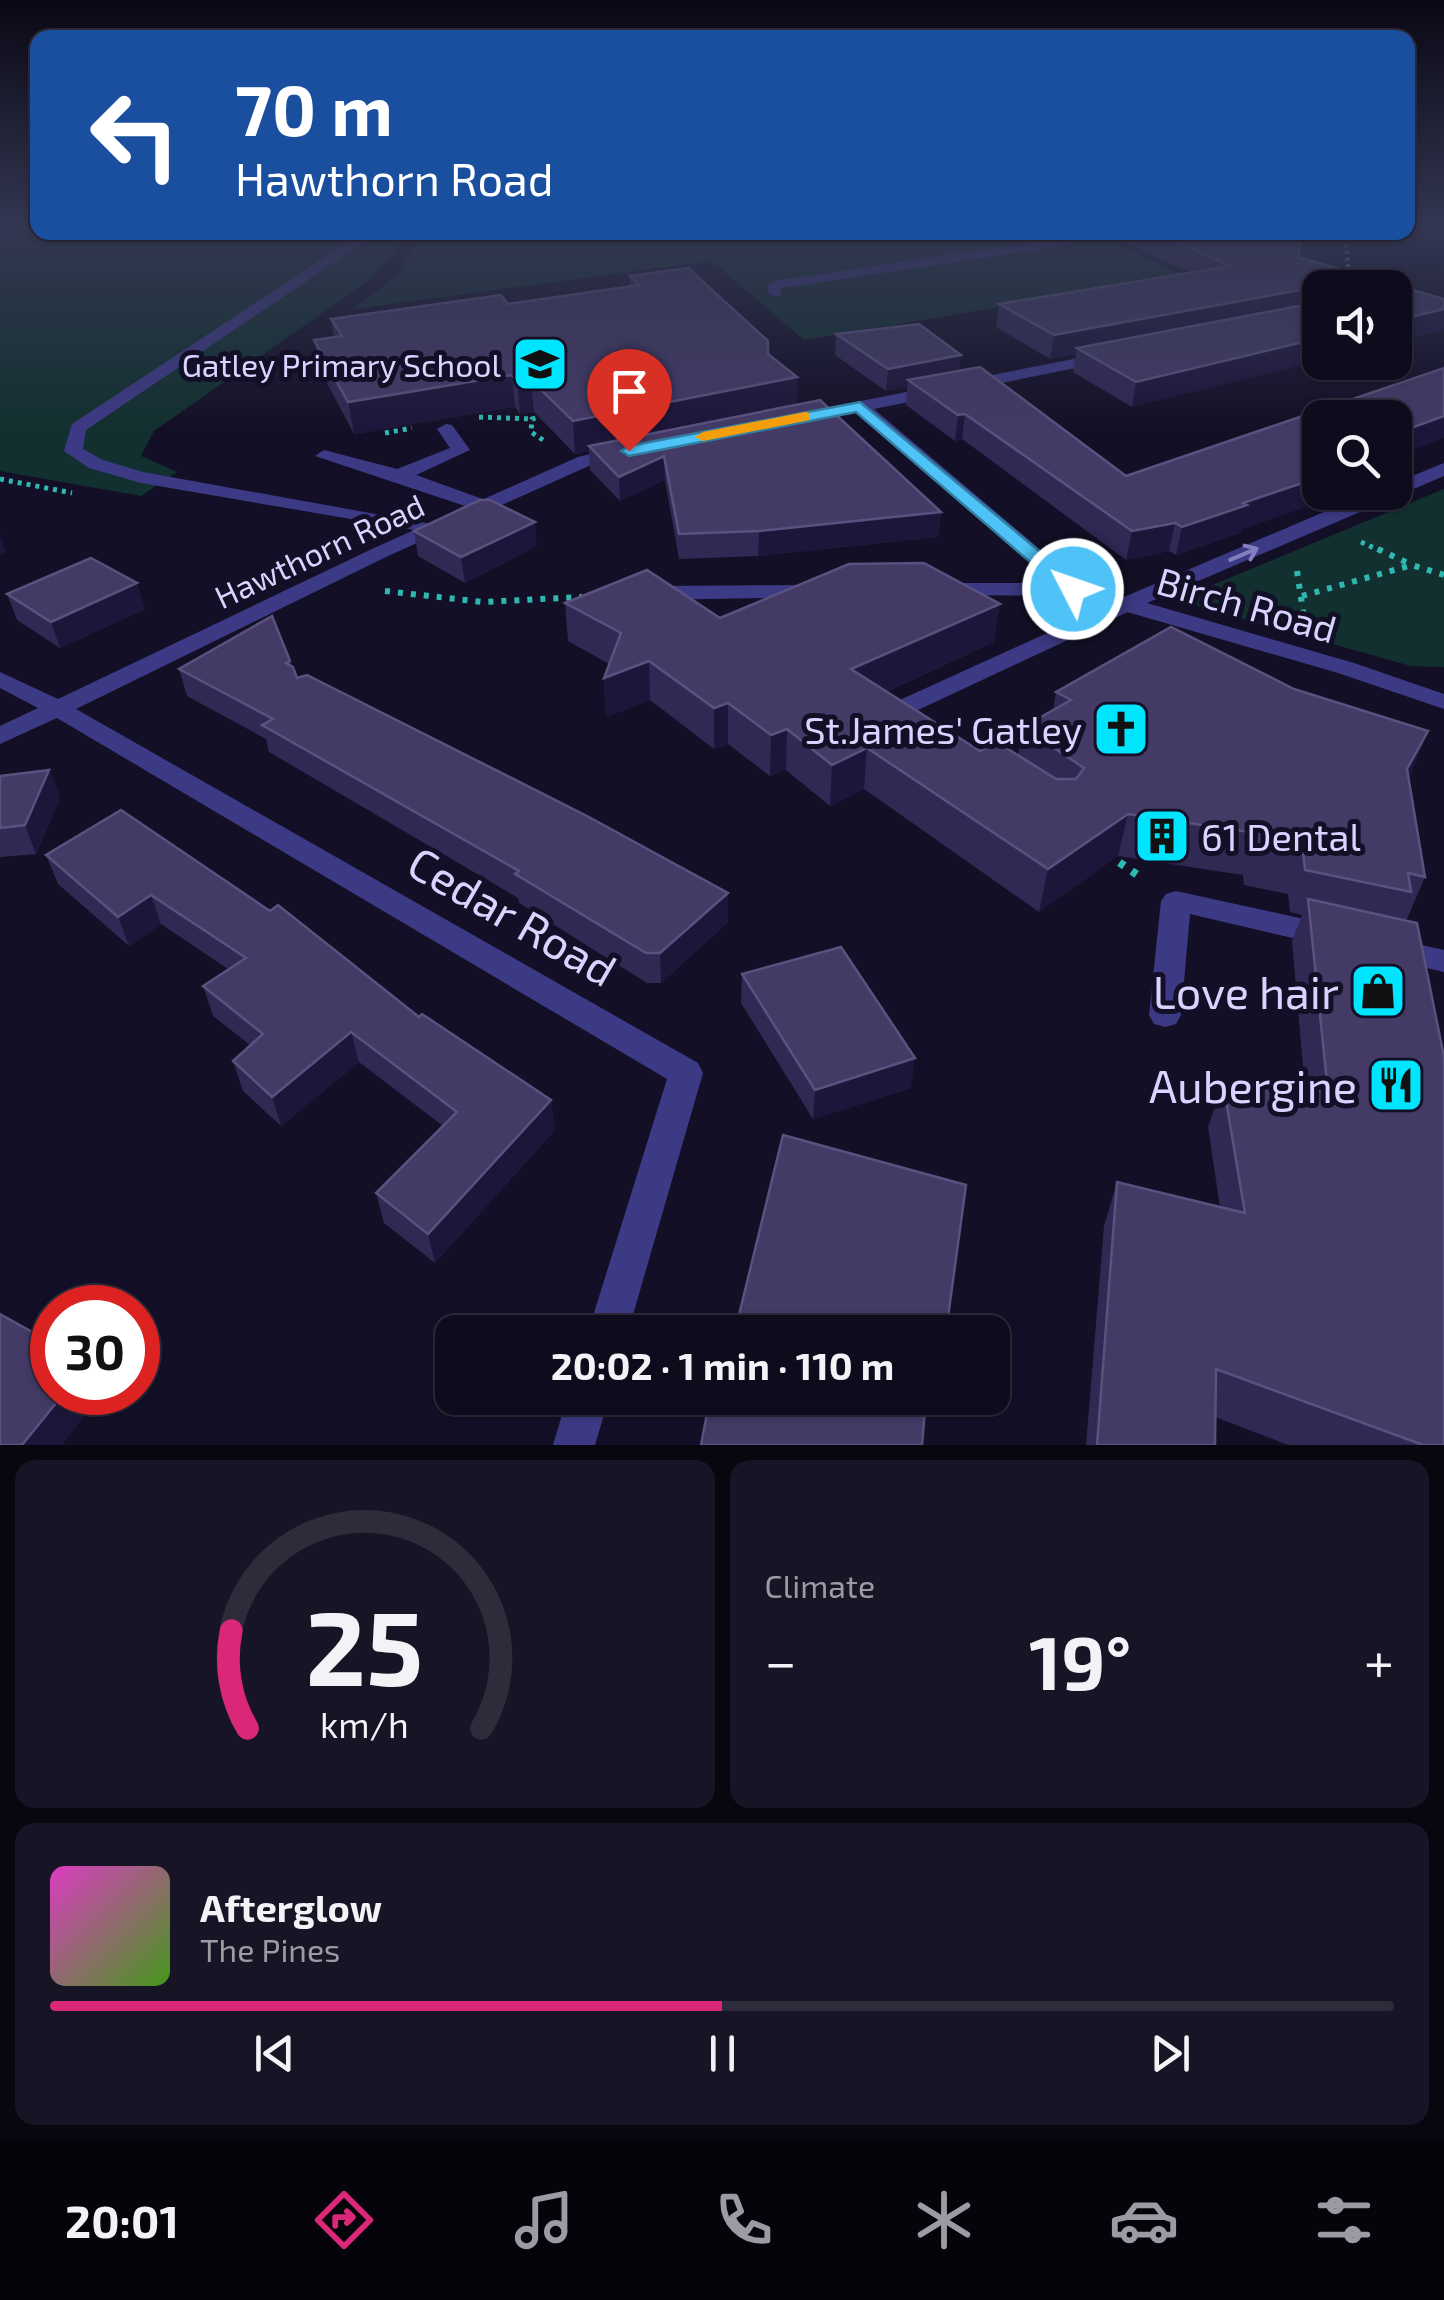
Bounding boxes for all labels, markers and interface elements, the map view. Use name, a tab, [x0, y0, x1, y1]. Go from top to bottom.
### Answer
text: 70 m	[235, 66, 393, 150]
icon: left	[70, 70, 200, 200]
text: Hawthorn Road	[235, 151, 554, 205]
map controls	[1302, 270, 1412, 510]
button: sound	[1302, 270, 1412, 380]
school or university icon: Gatley Primary School	[510, 334, 570, 394]
place label: Gatley Primary School	[182, 345, 501, 383]
pin	[587, 349, 672, 452]
icon: arrive	[602, 364, 657, 419]
button: search	[1302, 400, 1412, 510]
street label: Hawthorn Road	[208, 485, 430, 615]
position arrow	[1021, 537, 1125, 641]
one-way arrow	[1228, 544, 1259, 562]
street label: Birch Road	[1152, 556, 1342, 652]
church icon: St.James' Gatley	[1091, 699, 1151, 759]
place label: St.James' Gatley	[804, 706, 1082, 752]
building icon: 61 Dental	[1132, 806, 1192, 866]
place label: 61 Dental	[1201, 813, 1361, 859]
street label: Cedar Road	[399, 834, 627, 996]
shop icon: Love hair	[1348, 961, 1408, 1021]
place label: Love hair	[1153, 964, 1339, 1018]
restaurant icon: Aubergine	[1366, 1055, 1426, 1115]
place label: Aubergine	[1149, 1058, 1357, 1112]
speed limit sign: 30	[30, 1285, 160, 1415]
text: 20:02 · 1 min · 110 m	[551, 1342, 894, 1388]
text: Climate	[765, 1566, 875, 1604]
text: 25	[306, 1582, 424, 1707]
text: 19°	[1029, 1615, 1131, 1705]
text: −	[765, 1627, 797, 1693]
text: +	[1364, 1627, 1394, 1693]
text: km/h	[320, 1702, 409, 1745]
text: Afterglow	[200, 1884, 382, 1930]
text: The Pines	[200, 1930, 340, 1968]
icon: previous	[247, 2026, 302, 2081]
icon: pause	[695, 2026, 750, 2081]
icon: next	[1143, 2026, 1198, 2081]
icon: directions	[309, 2185, 379, 2255]
icon: music	[509, 2185, 579, 2255]
icon: phone	[709, 2185, 779, 2255]
icon: climate	[909, 2185, 979, 2255]
icon: car	[1109, 2185, 1179, 2255]
icon: filters	[1309, 2185, 1379, 2255]
text: 20:01	[65, 2193, 179, 2247]

